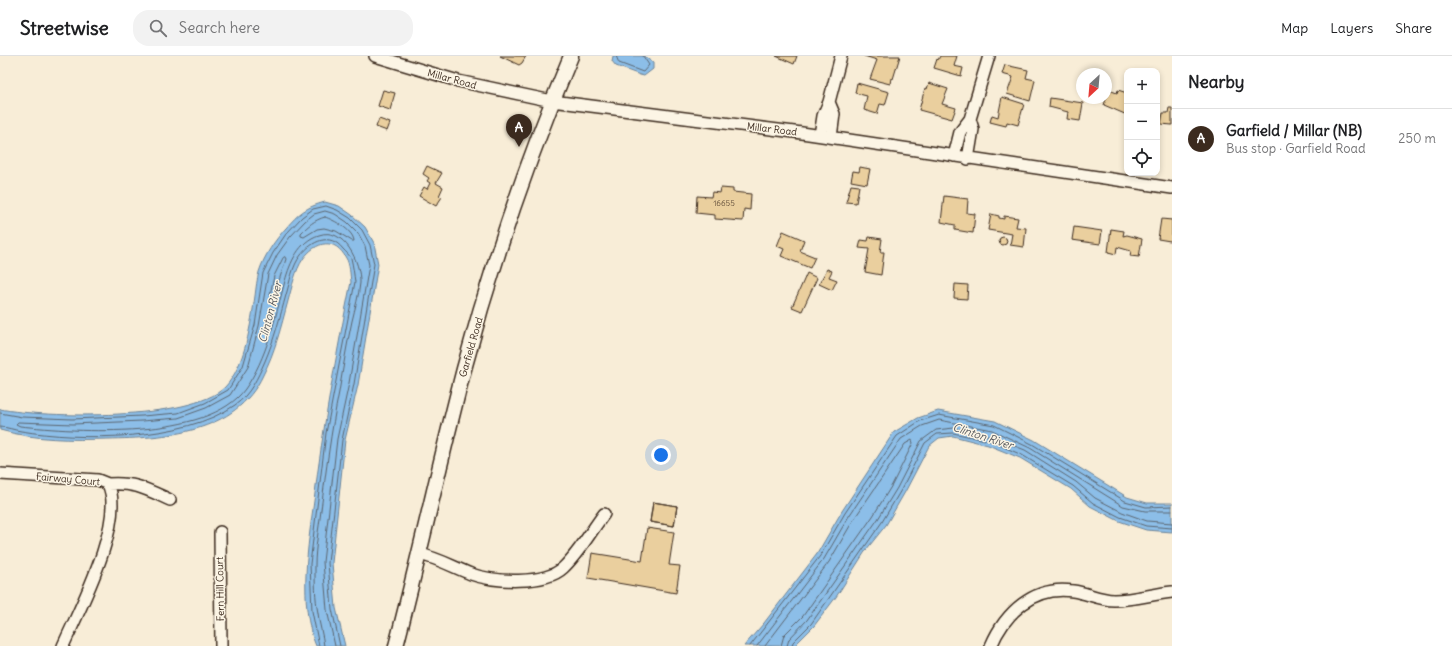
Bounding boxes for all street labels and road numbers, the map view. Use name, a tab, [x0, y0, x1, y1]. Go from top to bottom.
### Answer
street label: Millar Road	[426, 66, 478, 92]
street label: Millar Road	[746, 119, 798, 139]
street label: Garfield Road	[456, 315, 486, 379]
street label: Fairway Court	[35, 470, 101, 488]
street label: Fern Hill Court	[213, 556, 227, 621]

